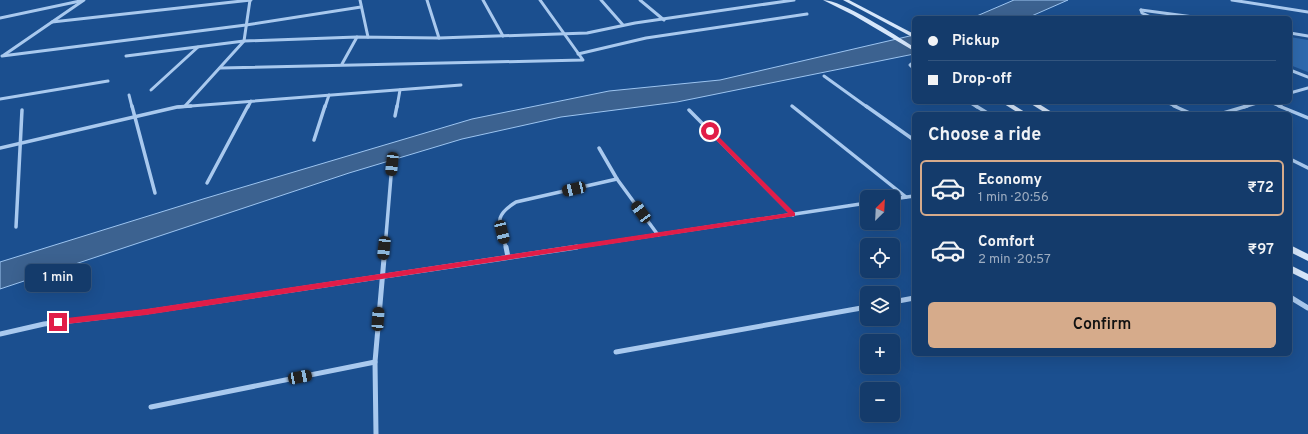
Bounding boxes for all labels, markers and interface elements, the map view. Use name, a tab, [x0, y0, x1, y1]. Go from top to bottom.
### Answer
text: Pickup	[952, 32, 1000, 51]
text: Drop-off	[952, 70, 1012, 89]
route start	[701, 122, 719, 140]
text: Choose a ride	[928, 124, 1041, 147]
car	[385, 151, 399, 177]
icon: car	[930, 170, 966, 206]
text: Economy	[978, 171, 1042, 190]
text: ₹72	[1247, 179, 1274, 198]
car	[561, 180, 587, 198]
north arrow	[860, 190, 900, 230]
map controls	[860, 190, 900, 422]
text: 1 min · 20:56	[978, 190, 1049, 206]
car	[629, 199, 653, 225]
car	[493, 219, 511, 245]
icon: car	[930, 232, 966, 268]
text: Comfort	[978, 233, 1035, 252]
car	[377, 235, 391, 261]
button: locate	[860, 238, 900, 278]
text: ₹97	[1247, 241, 1274, 260]
text: 2 min · 20:57	[978, 252, 1051, 268]
callout: 1 min	[25, 264, 91, 292]
text: 1 min	[43, 270, 73, 286]
button: layers	[860, 286, 900, 326]
button: Confirm	[928, 302, 1276, 348]
car	[371, 307, 385, 331]
route end	[49, 313, 67, 331]
button: +	[860, 334, 900, 374]
car	[287, 369, 313, 385]
button: −	[860, 382, 900, 422]

